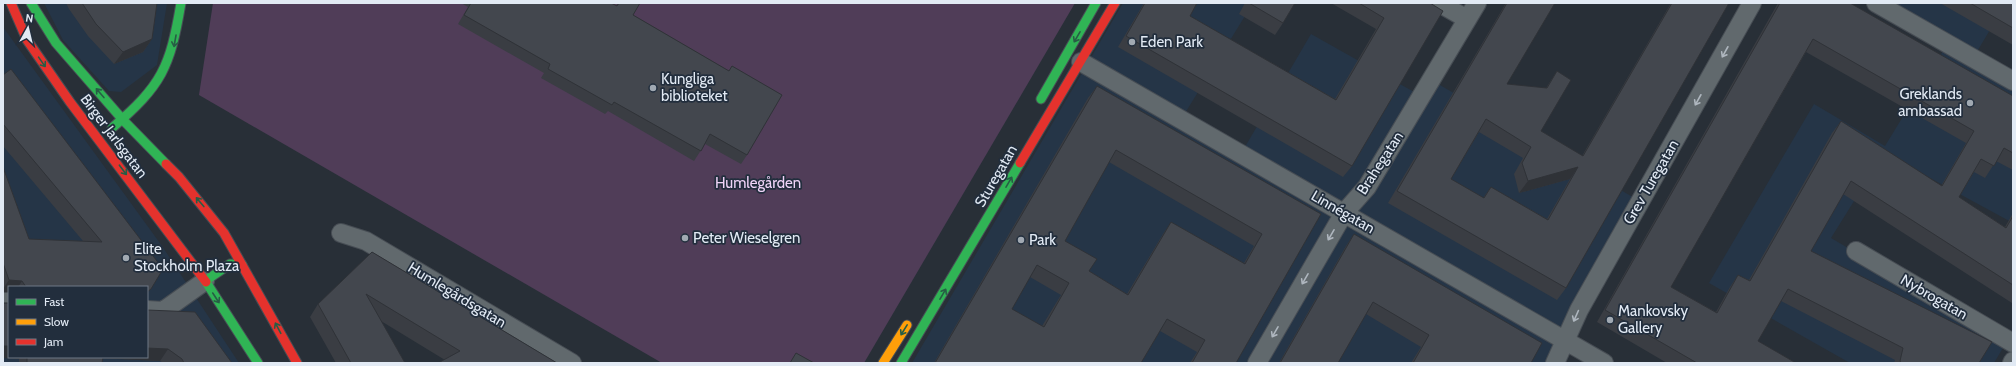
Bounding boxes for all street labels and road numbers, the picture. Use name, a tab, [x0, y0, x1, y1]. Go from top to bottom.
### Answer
street label: Birger Jarlsgatan	[77, 90, 151, 182]
street label: Brahegatan	[1353, 128, 1407, 198]
street label: Grev Turegatan	[1619, 136, 1683, 228]
street label: Sturegatan	[971, 142, 1021, 210]
street label: Linnégatan	[1308, 187, 1378, 237]
street label: Humlegårdsgatan	[405, 259, 509, 331]
street label: Nybrogatan	[1897, 271, 1971, 323]

